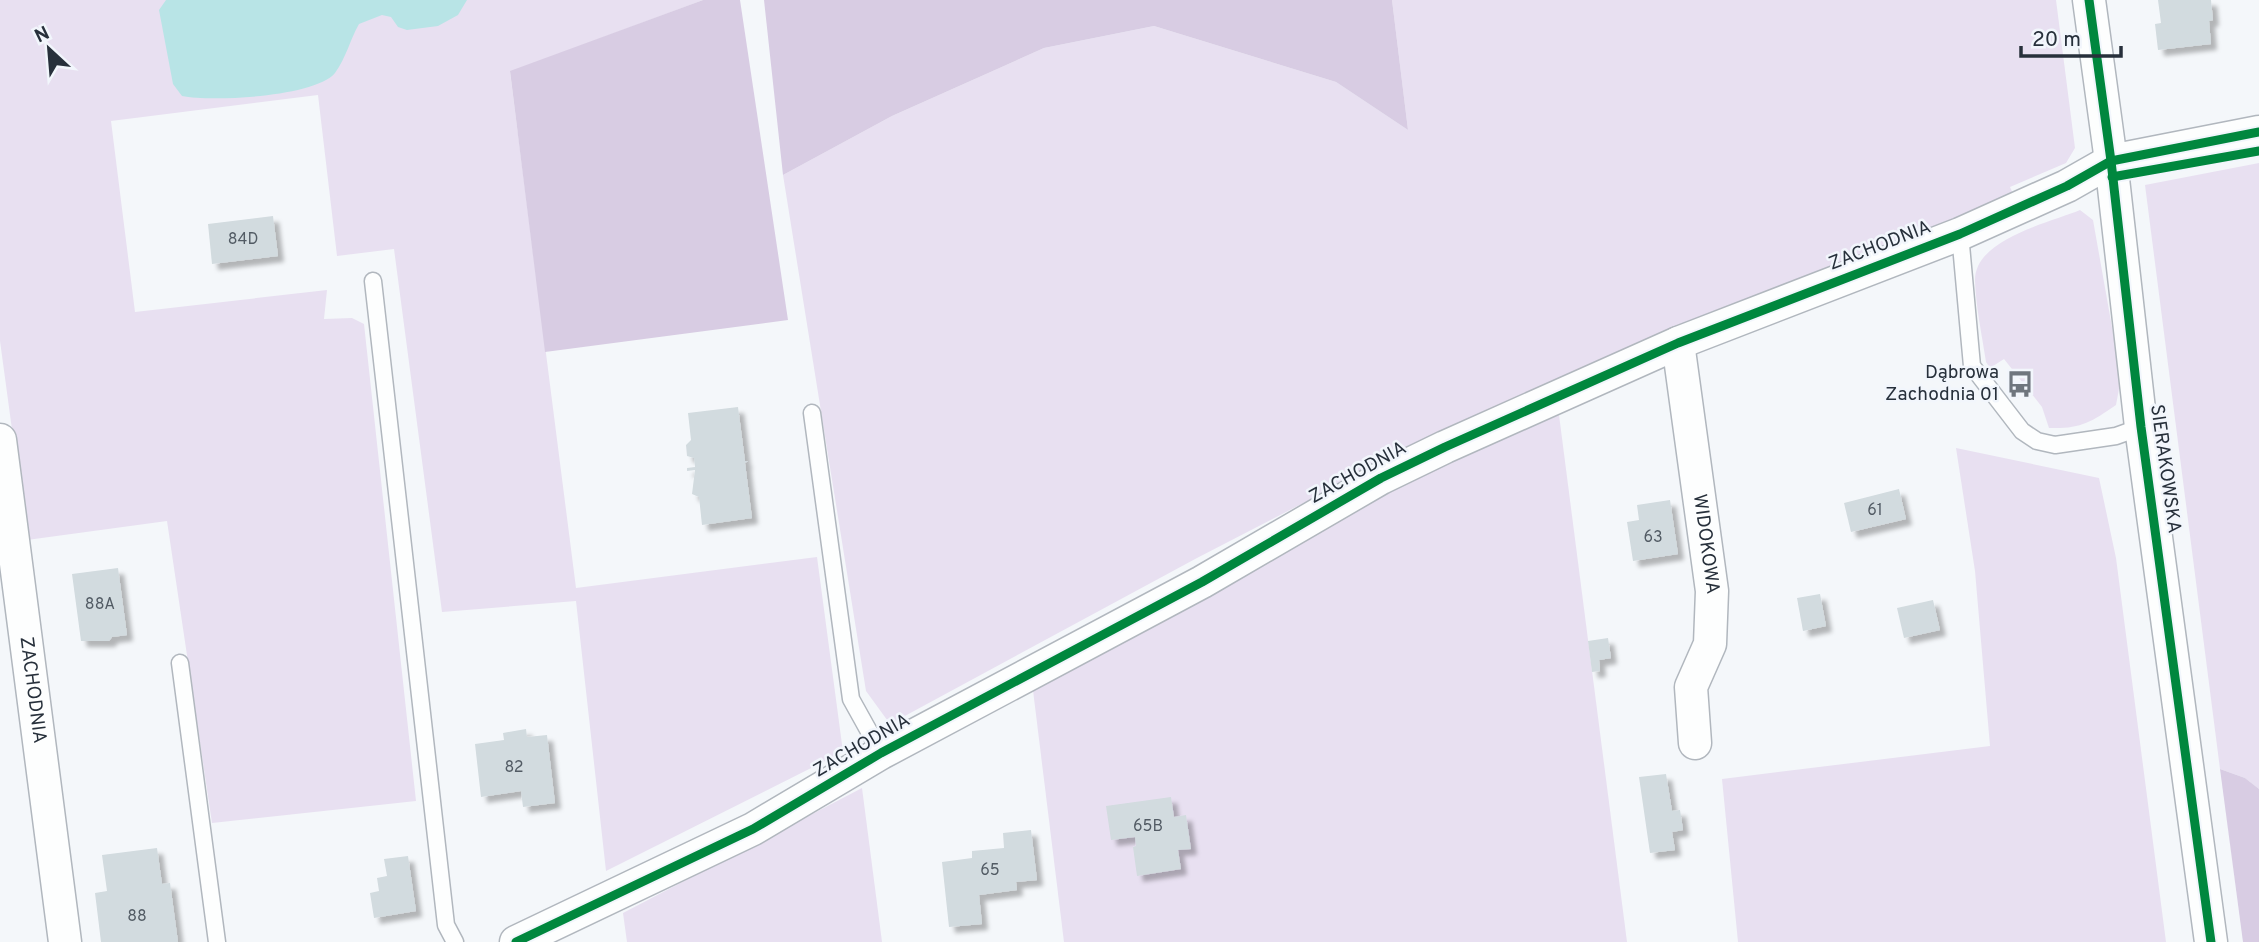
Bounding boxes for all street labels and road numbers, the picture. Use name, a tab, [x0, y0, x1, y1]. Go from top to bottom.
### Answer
street label: ZACHODNIA	[1825, 216, 1935, 276]
street label: SIERAKOWSKA	[2144, 403, 2186, 535]
street label: ZACHODNIA	[1305, 436, 1411, 510]
street label: WIDOKOWA	[1687, 492, 1724, 596]
street label: ZACHODNIA	[14, 635, 51, 745]
street label: ZACHODNIA	[809, 709, 915, 783]

